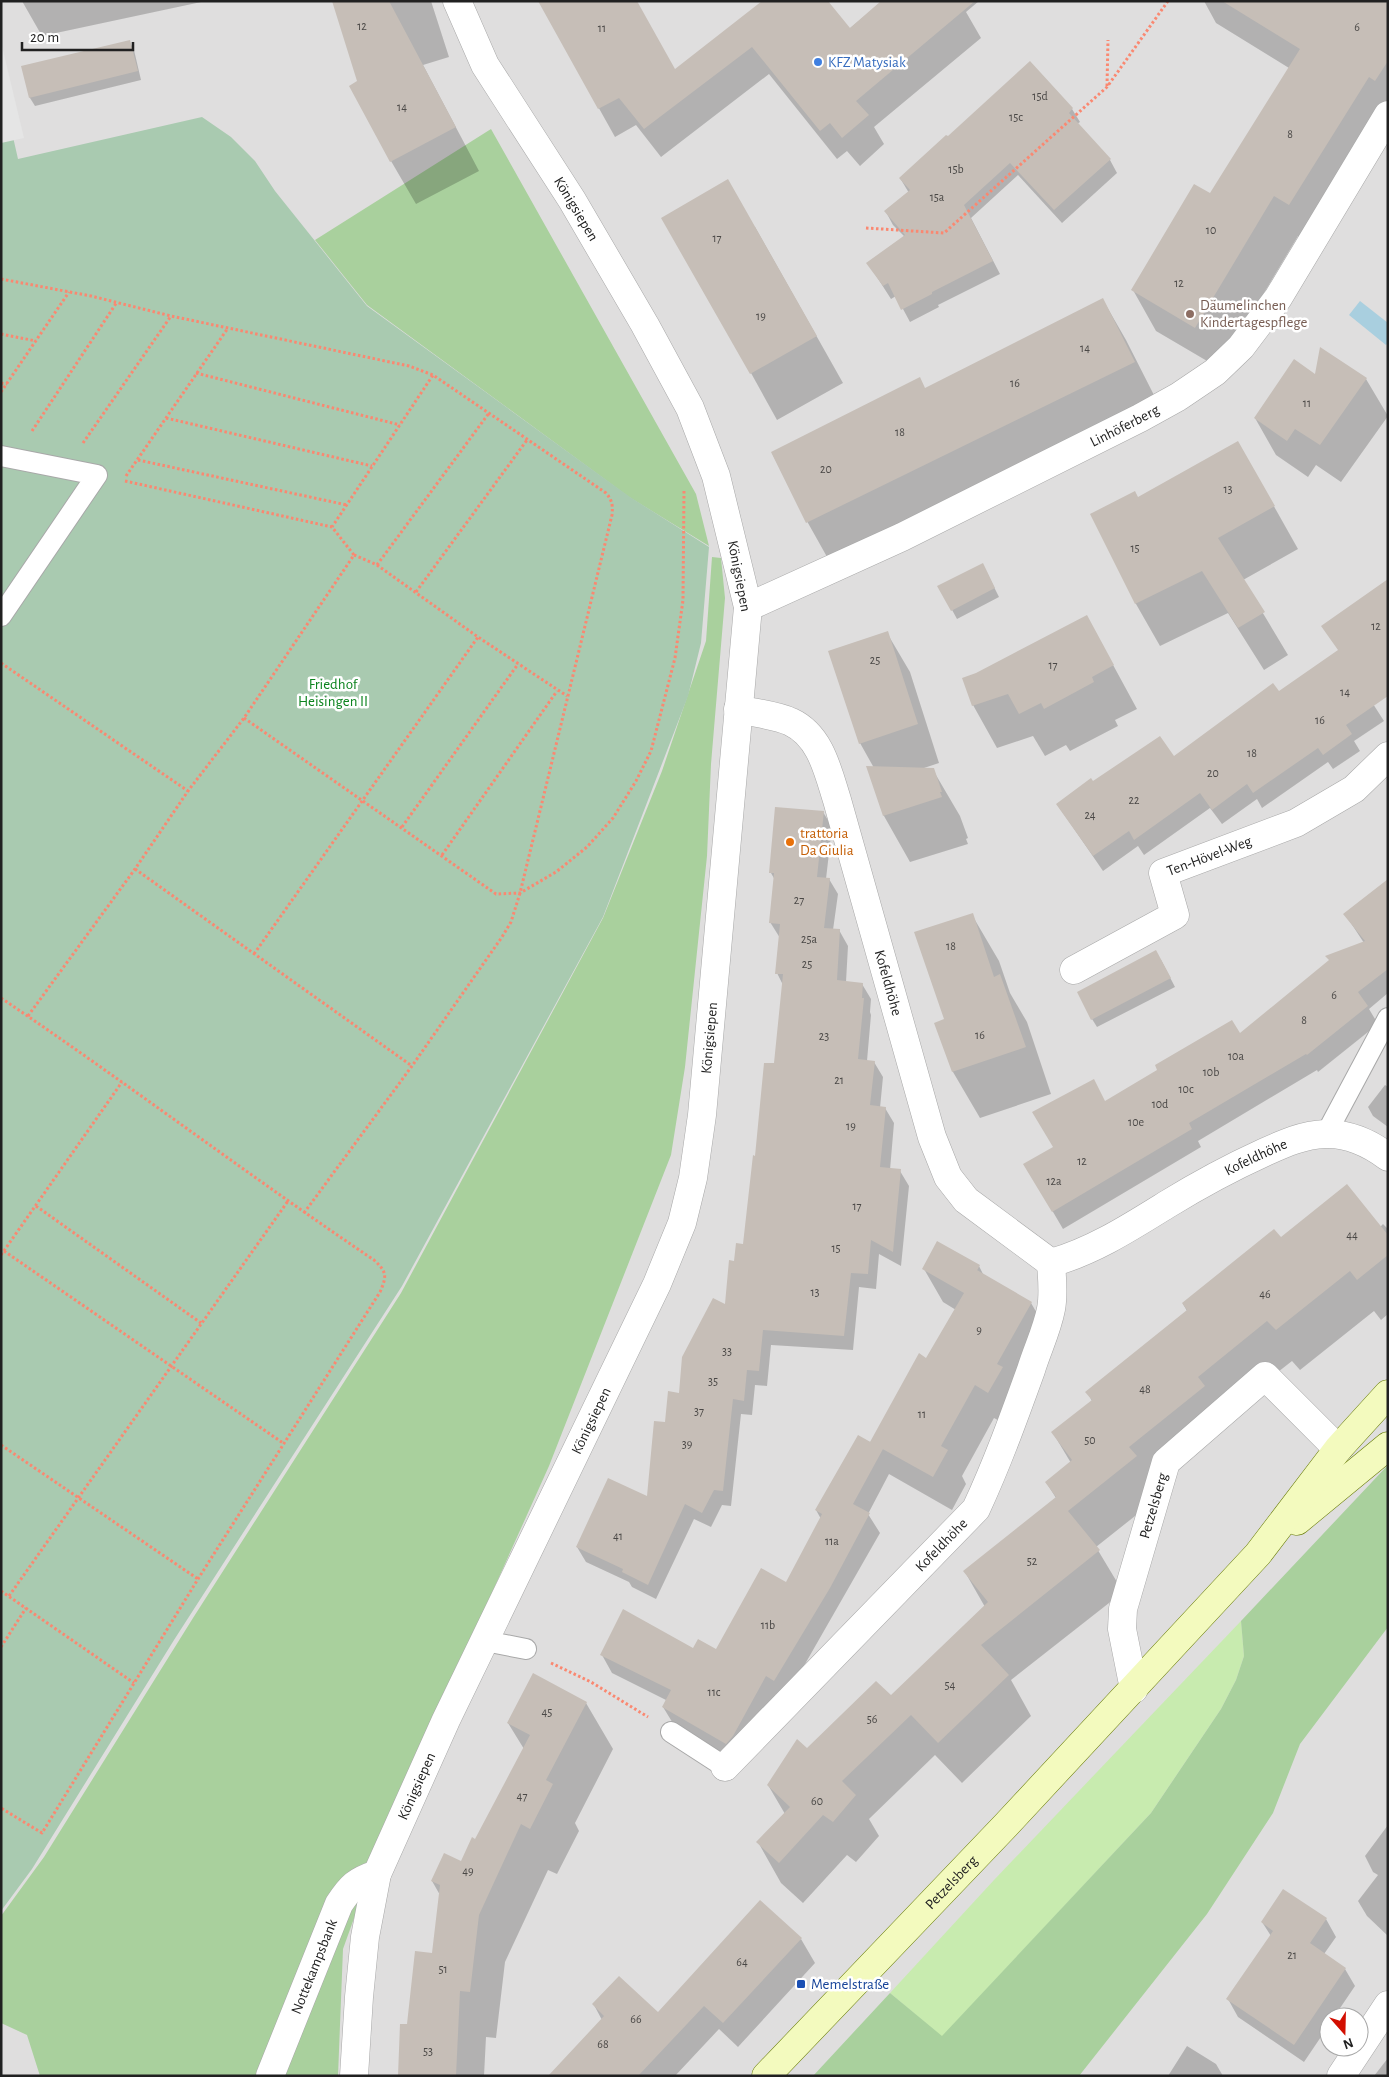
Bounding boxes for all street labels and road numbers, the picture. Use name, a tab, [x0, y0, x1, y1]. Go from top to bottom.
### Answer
street label: Königsiepen	[551, 174, 601, 244]
street label: Linhöferberg	[1087, 401, 1162, 449]
street label: Königsiepen	[725, 539, 753, 613]
street label: Ten-Hövel-Weg	[1165, 833, 1254, 878]
street label: Kofeldhöhe	[872, 948, 905, 1017]
street label: Königsiepen	[698, 1001, 720, 1075]
street label: Kofeldhöhe	[1222, 1136, 1289, 1178]
street label: Königsiepen	[568, 1385, 613, 1456]
street label: Petzelsberg	[1137, 1470, 1170, 1540]
street label: Kofeldhöhe	[912, 1515, 970, 1574]
street label: Königsiepen	[395, 1750, 438, 1822]
street label: Petzelsberg	[922, 1852, 981, 1912]
street label: Nottekampsbank	[288, 1917, 340, 2016]

